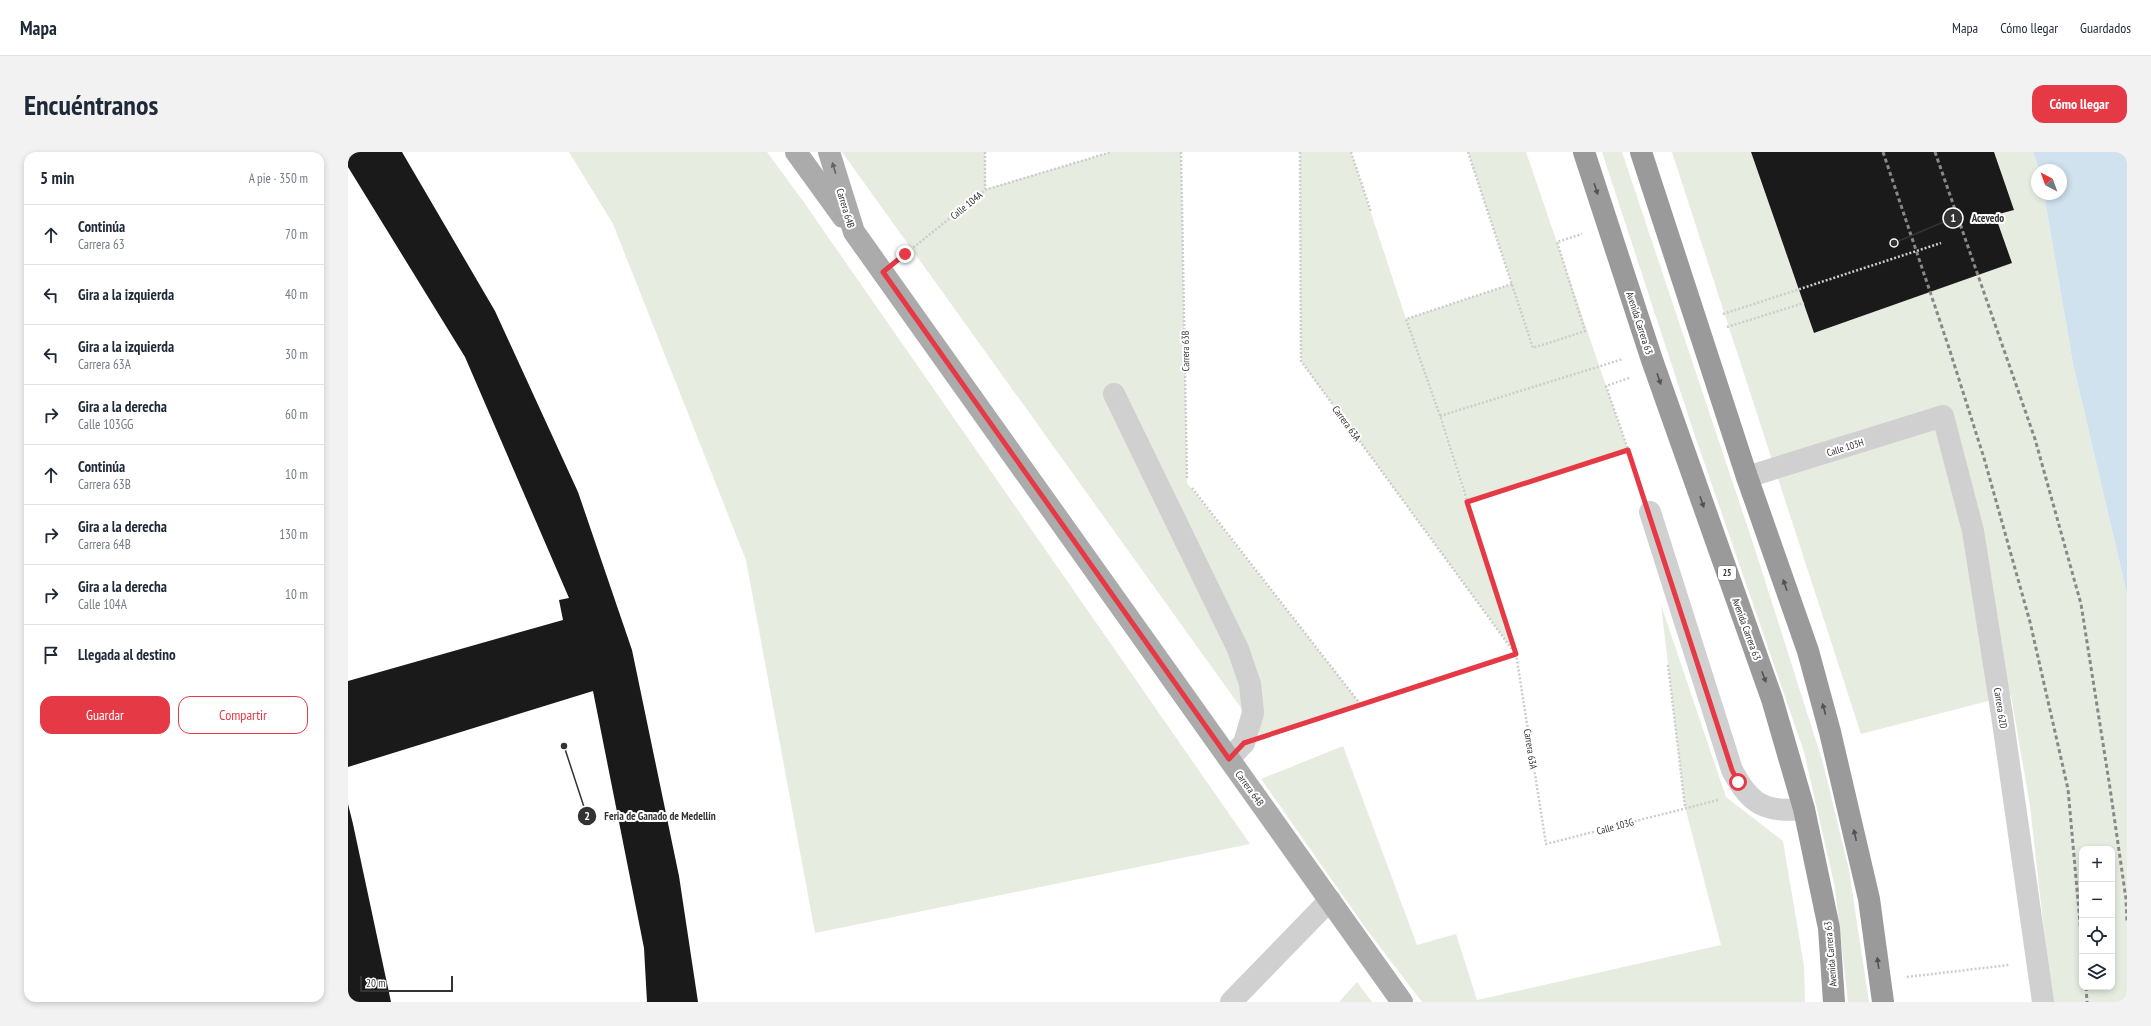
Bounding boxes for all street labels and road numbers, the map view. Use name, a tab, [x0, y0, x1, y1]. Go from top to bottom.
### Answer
street label: Carrera 64B	[833, 187, 858, 230]
street label: Calle 104A	[948, 188, 985, 222]
street label: Avenida Carrera 63	[1623, 290, 1656, 356]
street label: Carrera 63B	[1179, 330, 1192, 371]
street label: Carrera 63A	[1329, 403, 1364, 444]
street label: Calle 103H	[1825, 436, 1865, 459]
road number: 25	[1718, 566, 1736, 580]
street label: Avenida Carrera 63	[1729, 596, 1764, 662]
street label: Carrera 62D	[1991, 687, 2010, 729]
street label: Carrera 63A	[1521, 728, 1540, 770]
street label: Carrera 64B	[1232, 768, 1267, 809]
street label: Calle 103G	[1595, 815, 1635, 838]
street label: Avenida Carrera 63	[1821, 921, 1840, 987]

